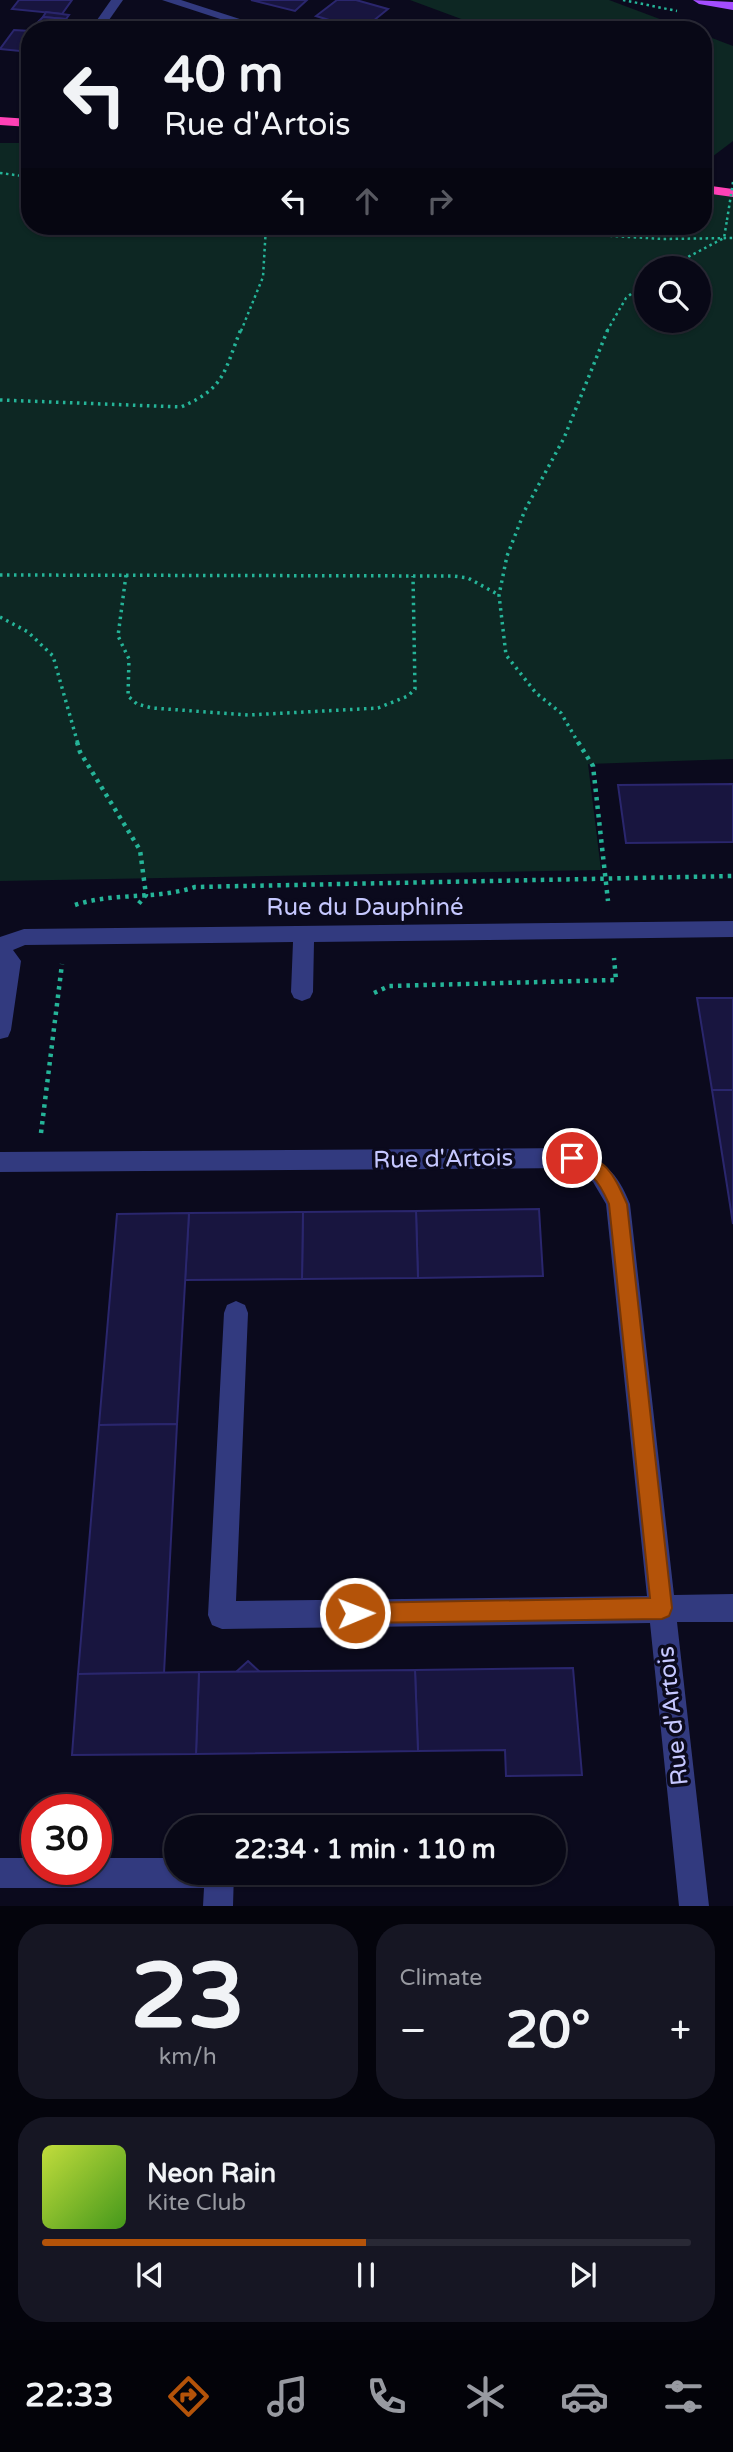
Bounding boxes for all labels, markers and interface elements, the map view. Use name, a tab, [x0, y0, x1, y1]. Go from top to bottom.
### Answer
text: 40 m	[164, 46, 283, 105]
icon: left	[49, 49, 140, 140]
text: Rue d'Artois	[164, 106, 351, 144]
icon: left	[275, 182, 313, 220]
icon: ahead	[348, 182, 386, 220]
icon: right	[421, 182, 459, 220]
map controls	[634, 256, 711, 333]
button: search	[634, 256, 711, 333]
street label: Rue du Dauphiné	[266, 893, 464, 922]
pin	[542, 1128, 602, 1188]
icon: arrive	[553, 1139, 591, 1177]
street label: Rue d'Artois	[373, 1143, 513, 1175]
position arrow	[318, 1576, 392, 1650]
street label: Rue d'Artois	[651, 1645, 695, 1787]
speed limit sign: 30	[21, 1794, 112, 1885]
text: 22:34 · 1 min · 110 m	[234, 1834, 496, 1865]
text: 23	[131, 1942, 245, 2052]
text: Climate	[400, 1964, 482, 1992]
text: 20°	[506, 1999, 591, 2062]
text: −	[400, 2008, 427, 2054]
text: +	[670, 2008, 691, 2054]
text: km/h	[159, 2043, 217, 2071]
text: Neon Rain	[147, 2158, 276, 2189]
text: Kite Club	[147, 2189, 246, 2217]
icon: previous	[131, 2256, 169, 2294]
icon: pause	[347, 2256, 385, 2294]
icon: next	[564, 2256, 602, 2294]
icon: directions	[164, 2372, 213, 2421]
icon: music	[263, 2372, 312, 2421]
icon: phone	[362, 2372, 411, 2421]
icon: climate	[461, 2372, 510, 2421]
icon: car	[560, 2372, 609, 2421]
icon: filters	[659, 2372, 708, 2421]
text: 22:33	[25, 2377, 114, 2415]

